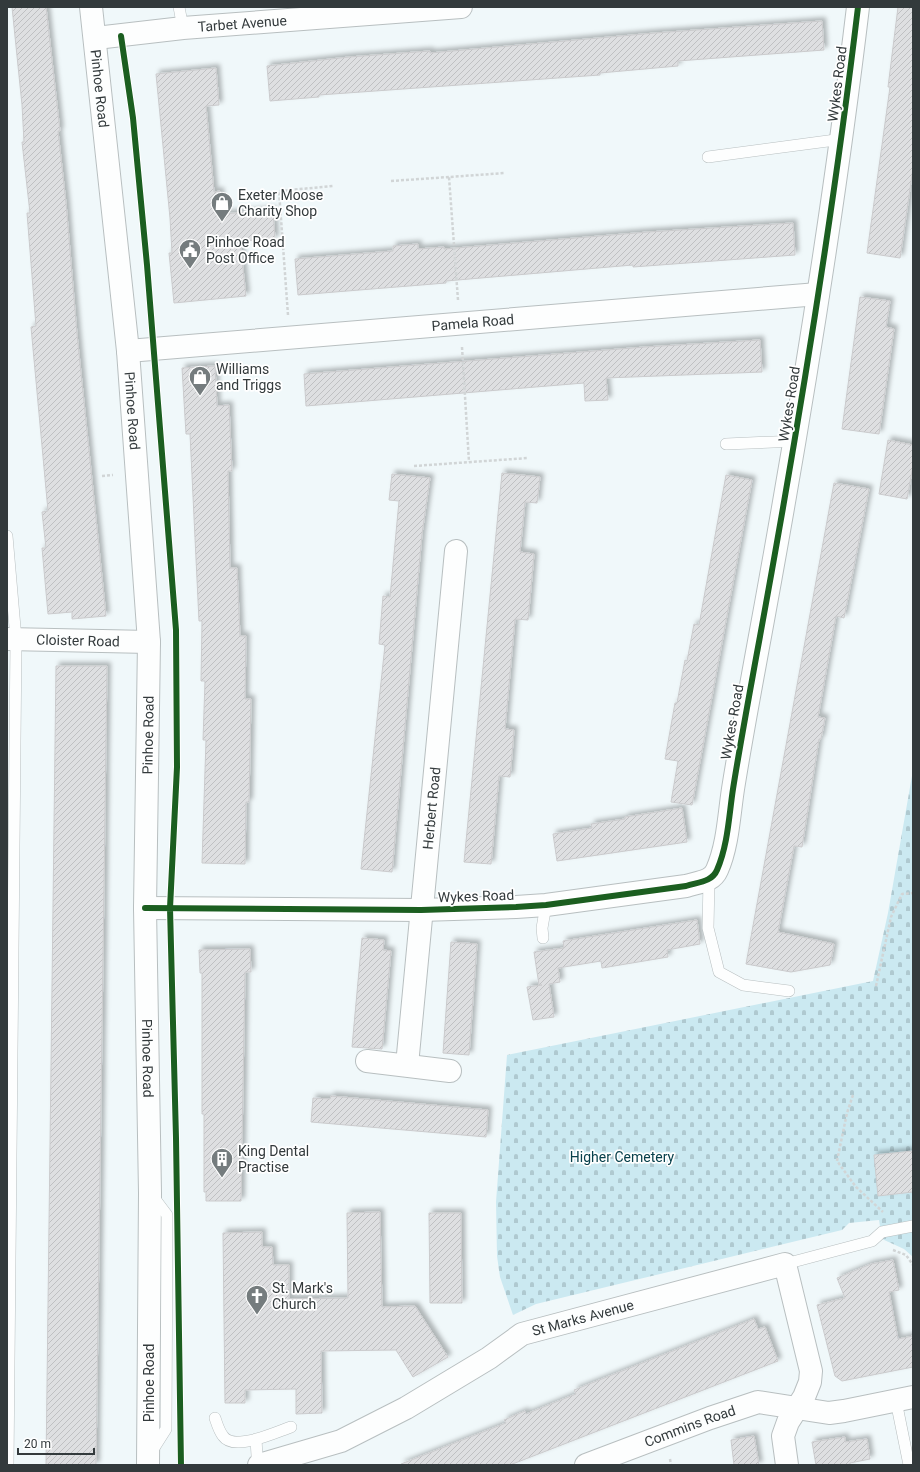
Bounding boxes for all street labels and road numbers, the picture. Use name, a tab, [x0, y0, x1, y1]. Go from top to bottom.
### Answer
street label: Tarbet Avenue	[197, 12, 287, 35]
street label: Wykes Road	[824, 45, 850, 123]
street label: Pinhoe Road	[88, 49, 112, 129]
street label: Pamela Road	[431, 311, 515, 334]
street label: Wykes Road	[775, 365, 803, 443]
street label: Pinhoe Road	[122, 371, 143, 451]
street label: Cloister Road	[36, 632, 120, 649]
street label: Wykes Road	[718, 683, 746, 761]
street label: Pinhoe Road	[139, 696, 157, 774]
street label: Herbert Road	[420, 766, 443, 850]
street label: Wykes Road	[438, 887, 514, 905]
street label: Pinhoe Road	[139, 1019, 156, 1098]
street label: St Marks Avenue	[530, 1297, 635, 1339]
street label: Pinhoe Road	[141, 1344, 157, 1422]
street label: Commins Road	[642, 1402, 737, 1450]

